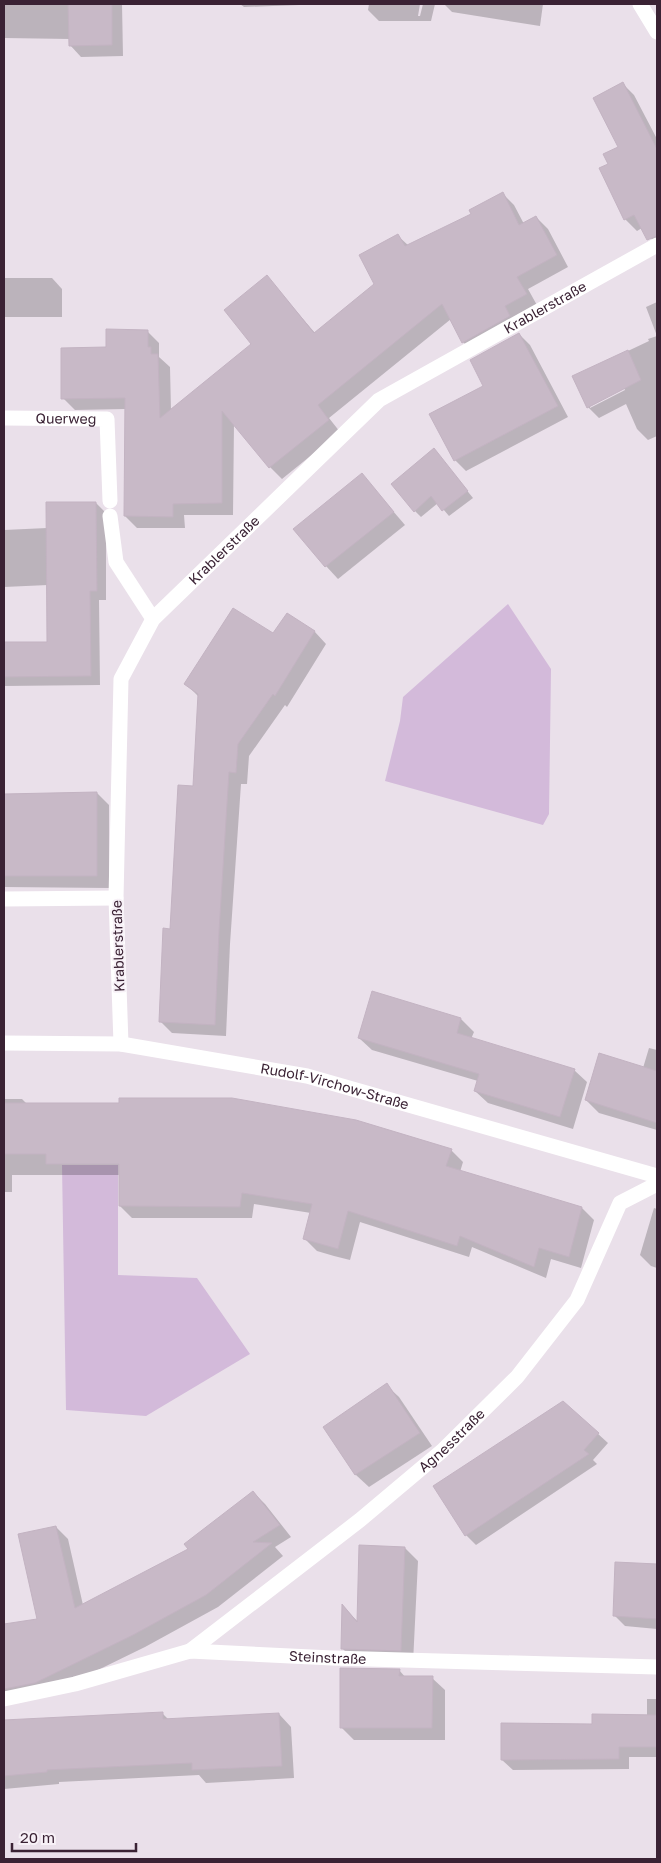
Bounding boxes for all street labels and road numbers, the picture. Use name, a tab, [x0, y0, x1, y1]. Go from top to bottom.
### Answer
street label: Krablerstraße	[501, 277, 589, 337]
street label: Querweg	[36, 409, 96, 427]
street label: Krablerstraße	[185, 512, 263, 588]
street label: Krablerstraße	[107, 900, 128, 992]
street label: Rudolf-Virchow-Straße	[259, 1059, 411, 1113]
street label: Agnesstraße	[415, 1405, 488, 1475]
street label: Steinstraße	[289, 1647, 367, 1667]

